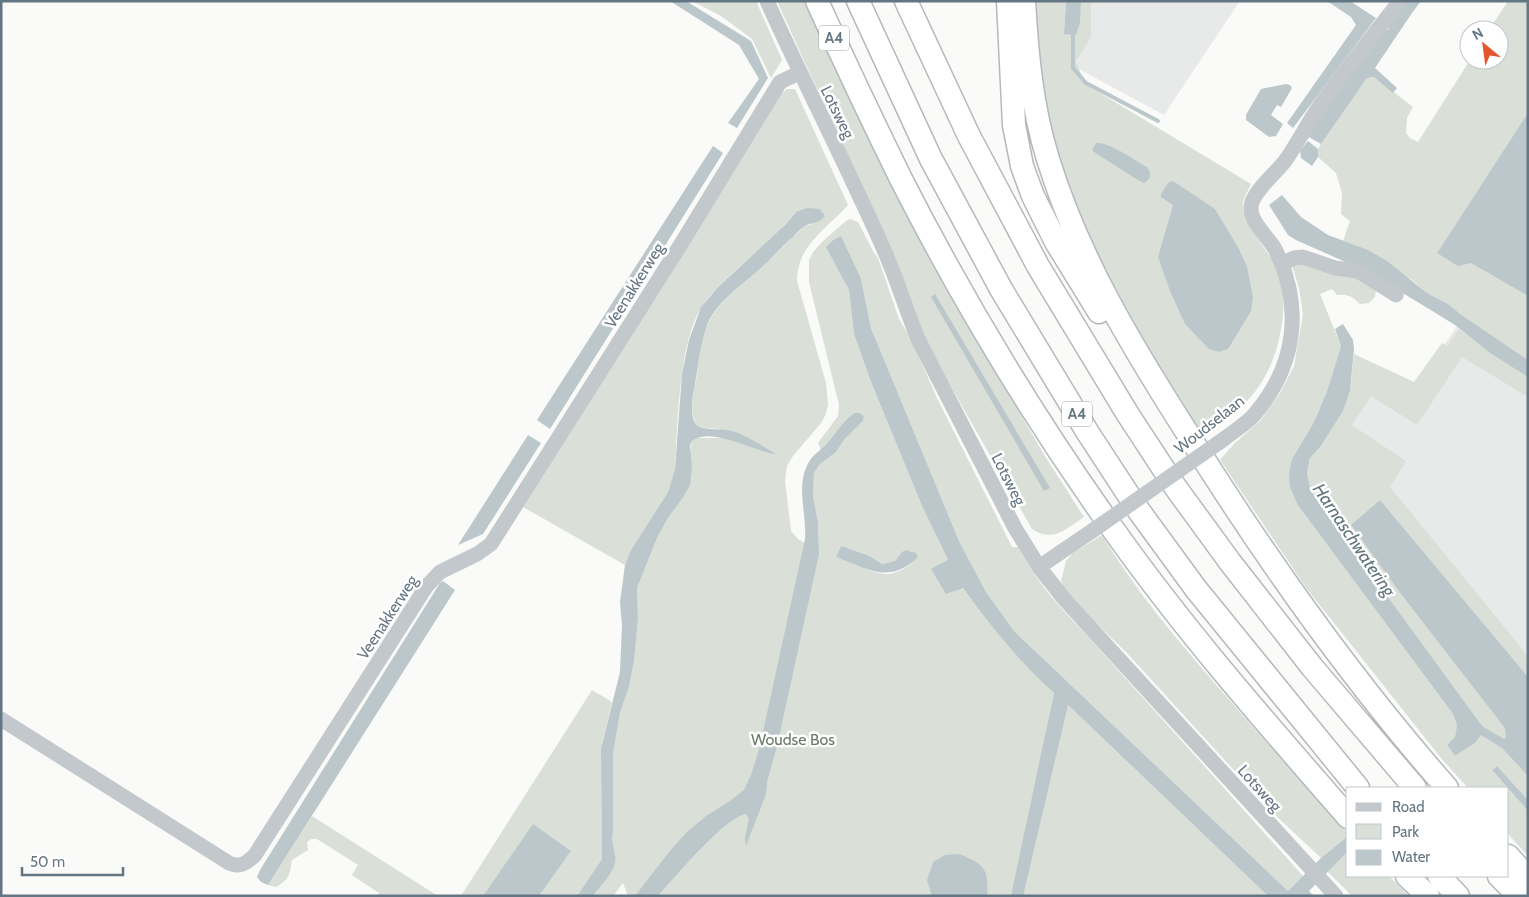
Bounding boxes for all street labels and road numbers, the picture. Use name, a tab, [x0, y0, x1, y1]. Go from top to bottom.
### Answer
road number: A4	[819, 26, 849, 50]
street label: Lotsweg	[817, 83, 859, 143]
street label: Veenakkerweg	[601, 238, 669, 331]
street label: Woudselaan	[1171, 391, 1248, 458]
road number: A4	[1062, 402, 1092, 426]
street label: Lotsweg	[987, 450, 1030, 510]
street label: Veenakkerweg	[353, 571, 422, 663]
street label: Lotsweg	[1234, 761, 1286, 816]

